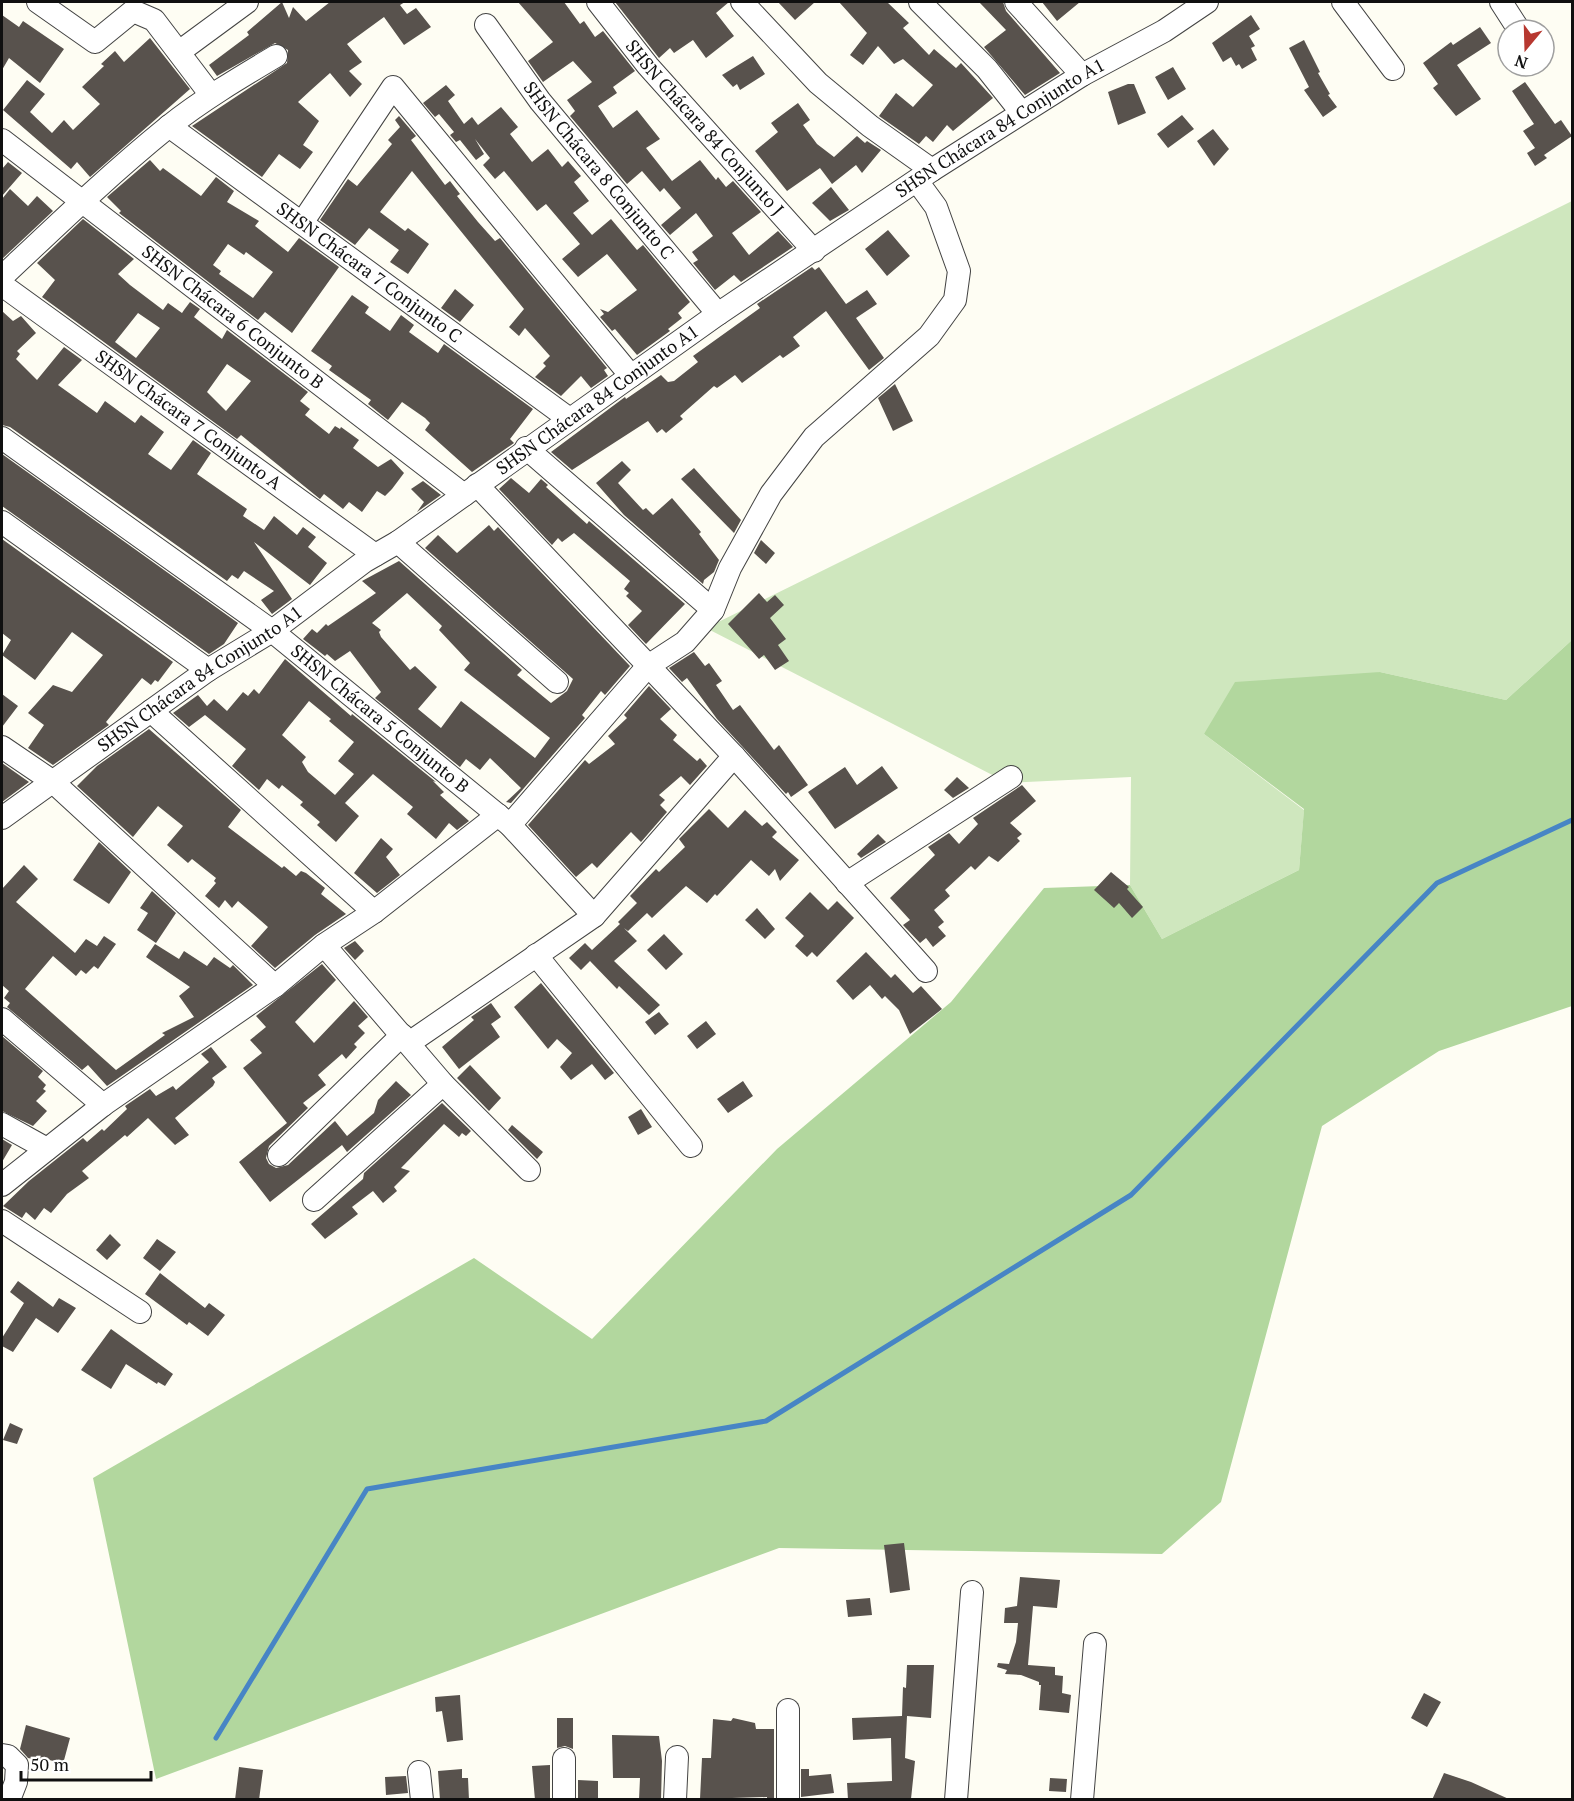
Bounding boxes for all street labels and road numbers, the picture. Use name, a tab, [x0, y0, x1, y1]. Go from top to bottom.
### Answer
street label: SHSN Chácara 84 Conjunto J	[621, 34, 790, 221]
street label: SHSN Chácara 84 Conjunto A1	[890, 52, 1109, 202]
street label: SHSN Chácara 8 Conjunto C	[519, 76, 680, 264]
street label: SHSN Chácara 7 Conjunto C	[272, 196, 467, 347]
street label: SHSN Chácara 6 Conjunto B	[138, 239, 329, 394]
street label: SHSN Chácara 84 Conjunto A1	[491, 319, 703, 479]
street label: SHSN Chácara 7 Conjunto A	[91, 344, 287, 495]
street label: SHSN Chácara 84 Conjunto A1	[92, 600, 307, 757]
street label: SHSN Chácara 5 Conjunto B	[286, 638, 475, 798]

